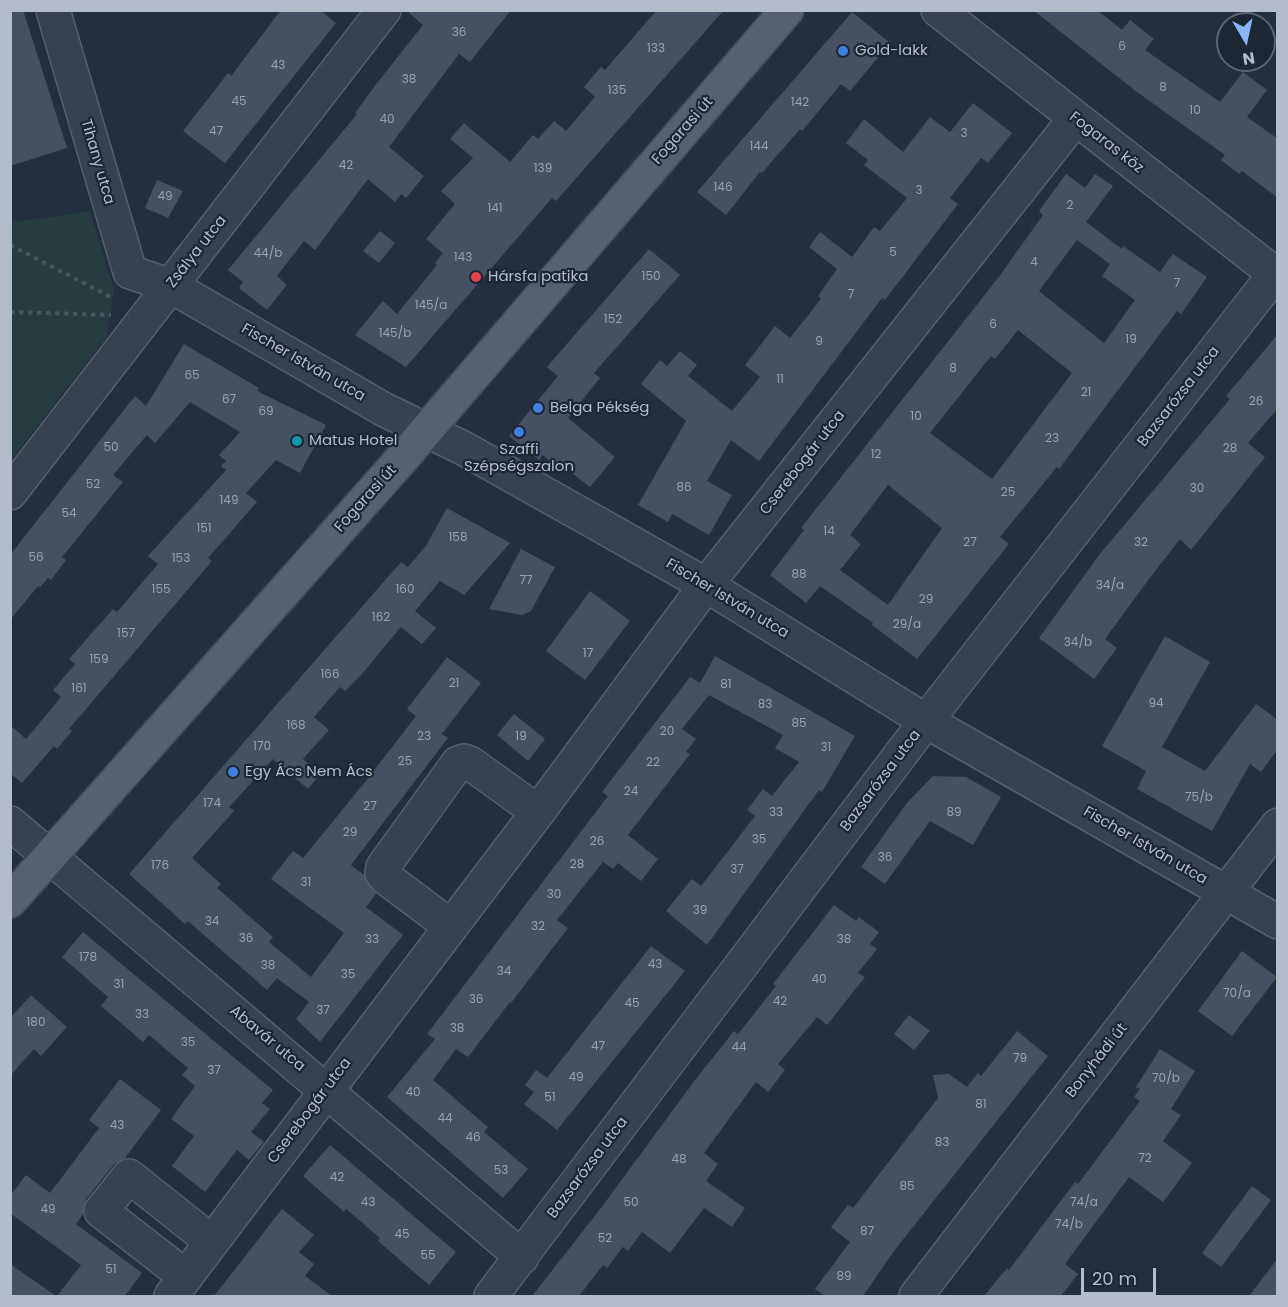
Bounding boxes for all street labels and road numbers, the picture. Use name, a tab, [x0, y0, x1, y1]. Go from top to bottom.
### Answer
street label: Fogarasi út	[649, 93, 717, 169]
street label: Fogaras köz	[1065, 108, 1147, 178]
street label: Tihany utca	[76, 117, 118, 207]
street label: Zsálya utca	[163, 212, 231, 292]
street label: Fischer István utca	[238, 320, 368, 406]
street label: Bazsarózsa utca	[1134, 343, 1224, 451]
street label: Cserebogár utca	[757, 407, 849, 519]
street label: Fogarasi út	[331, 462, 401, 536]
street label: Fischer István utca	[662, 555, 792, 643]
street label: Bazsarózsa utca	[837, 727, 925, 835]
street label: Fischer István utca	[1080, 803, 1210, 889]
street label: Abavár utca	[226, 1002, 308, 1076]
street label: Bonyhádi út	[1062, 1020, 1132, 1102]
street label: Cserebogár utca	[264, 1055, 356, 1167]
street label: Bazsarózsa utca	[544, 1114, 632, 1222]

